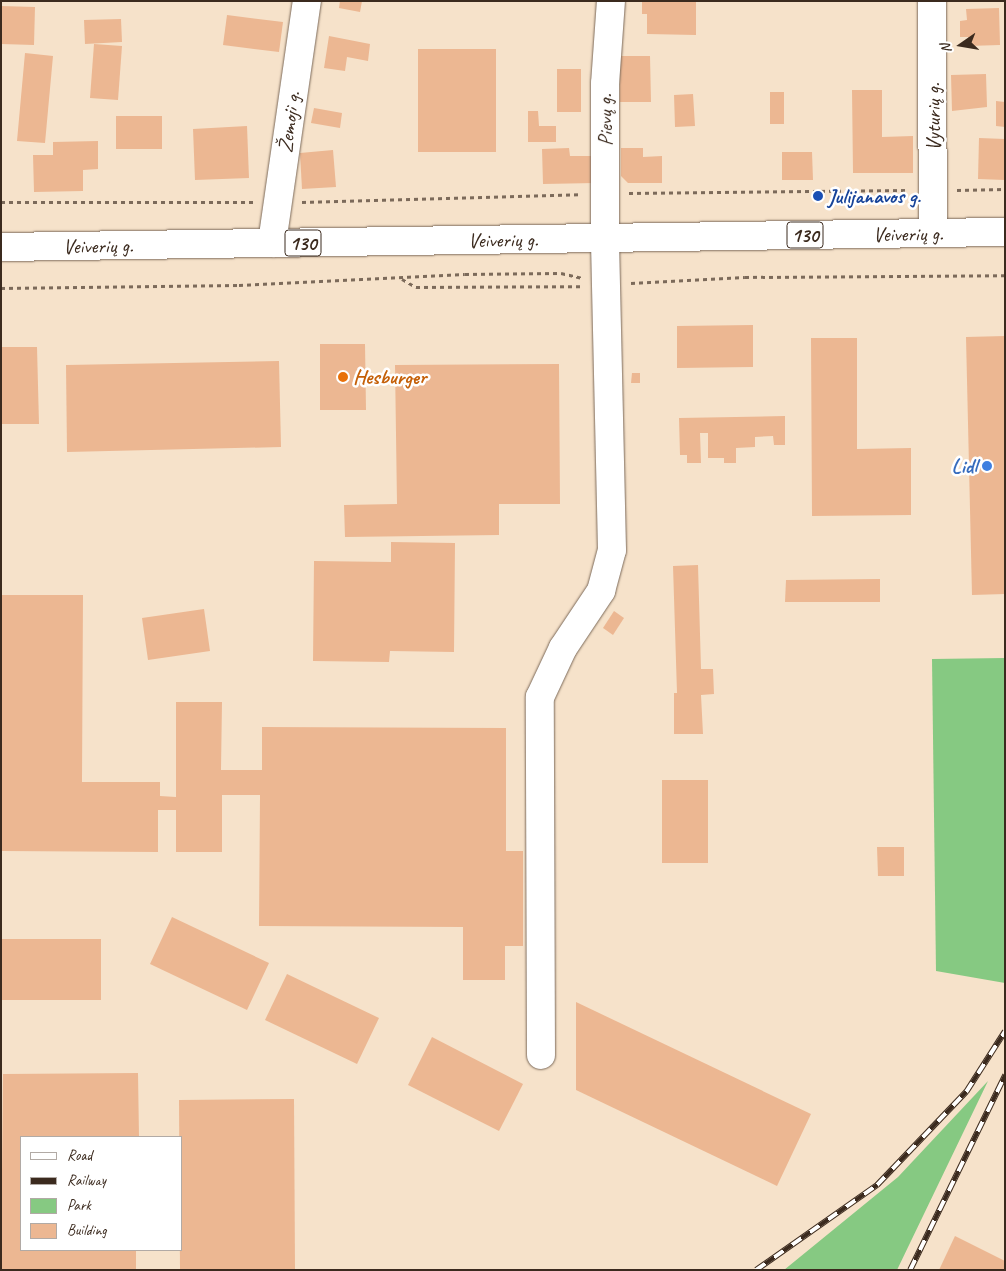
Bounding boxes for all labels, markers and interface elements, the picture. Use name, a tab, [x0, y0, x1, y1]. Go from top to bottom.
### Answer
north arrow	[936, 20, 986, 70]
text: N	[937, 42, 955, 55]
street label: Vyturių g.	[920, 83, 946, 151]
street label: Žemoji g.	[272, 90, 306, 154]
street label: Pievų g.	[592, 94, 618, 146]
place label: Julijanavos g.	[828, 183, 921, 209]
marker: Julijanavos g.	[812, 190, 824, 202]
road number: 130	[786, 218, 824, 252]
street label: Veiverių g.	[873, 221, 943, 247]
road number: 130	[284, 226, 322, 260]
street label: Veiverių g.	[468, 227, 538, 253]
street label: Veiverių g.	[63, 233, 133, 259]
place label: Hesburger	[353, 364, 426, 390]
marker: Hesburger	[337, 371, 349, 383]
place label: Lidl	[952, 453, 977, 479]
marker: Lidl	[981, 460, 993, 472]
legend	[20, 1136, 182, 1251]
text: Road	[67, 1146, 92, 1165]
text: Railway	[67, 1171, 106, 1190]
text: Park	[67, 1196, 91, 1215]
text: Building	[67, 1221, 106, 1240]

